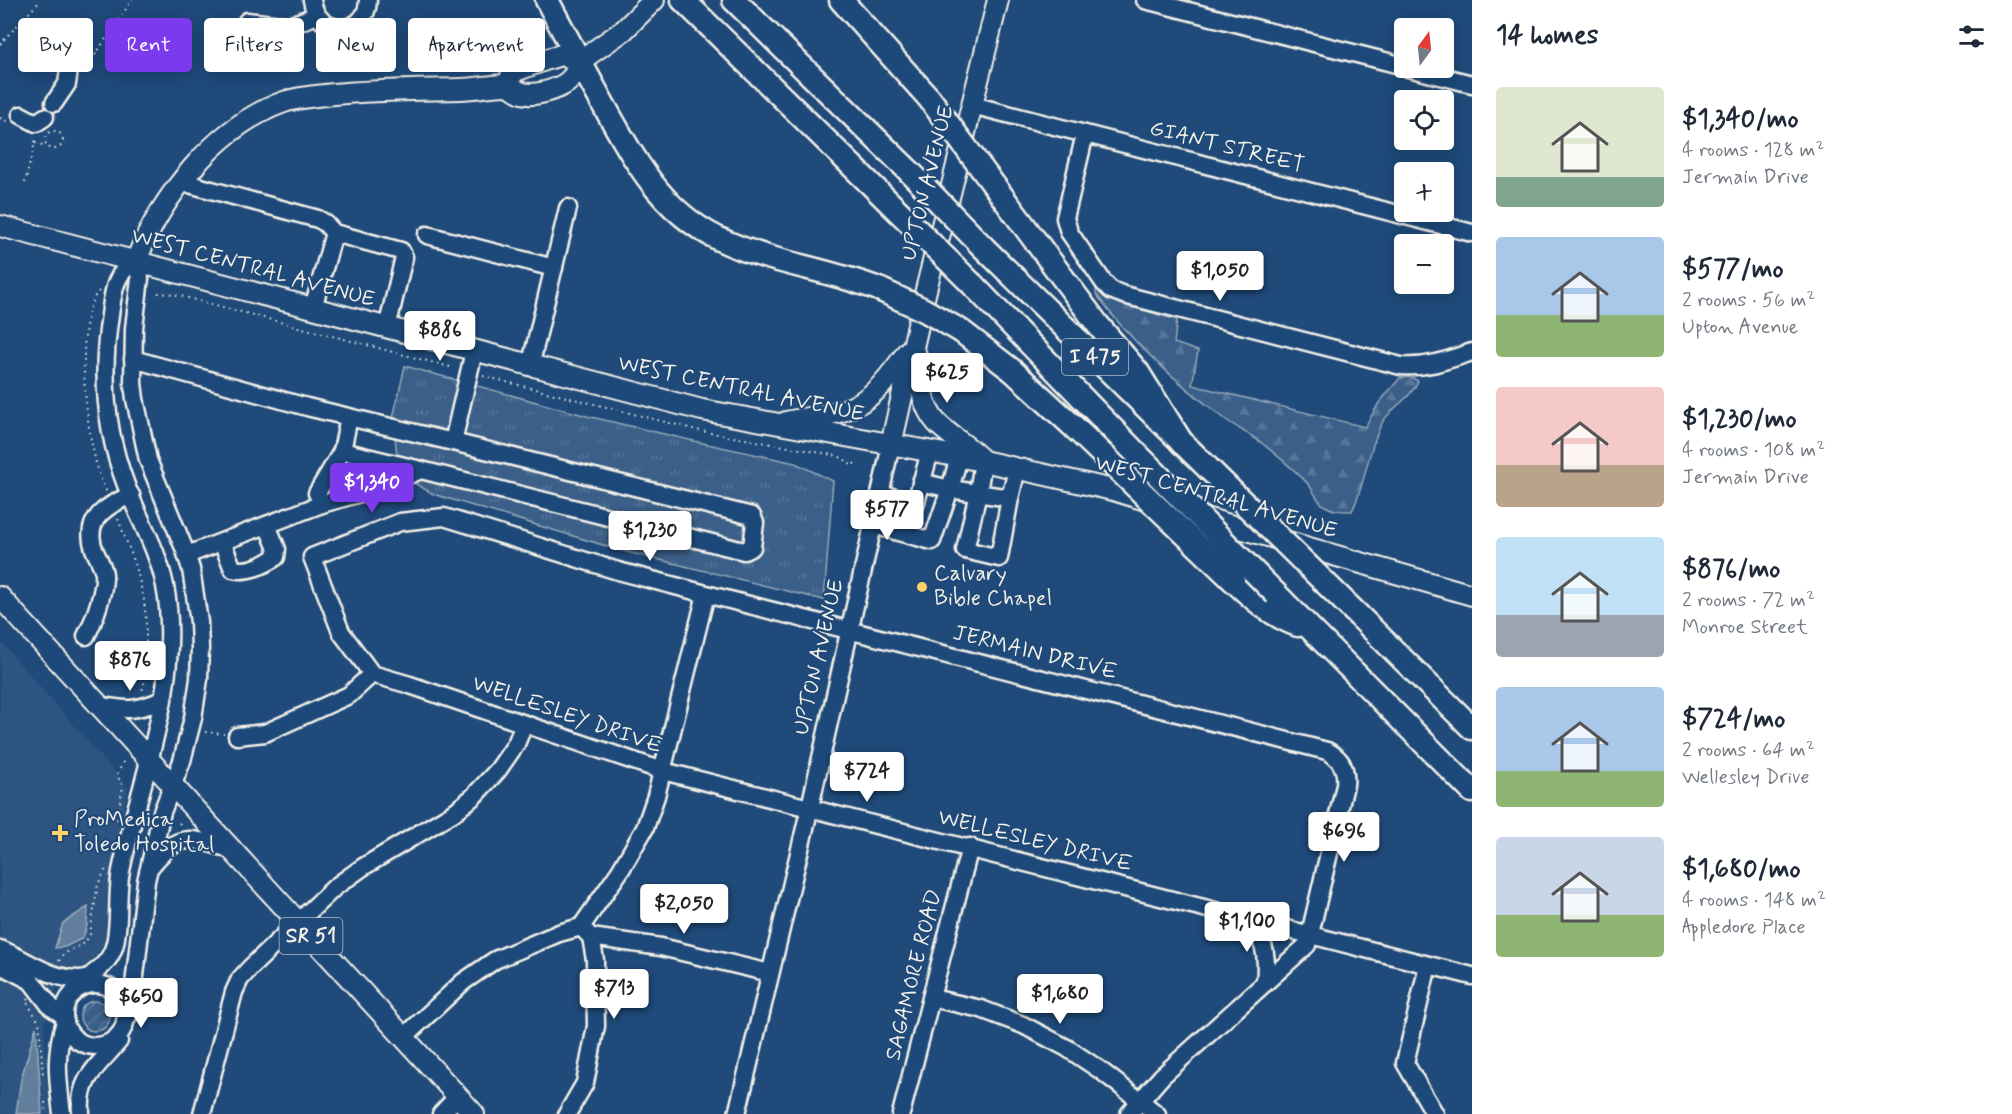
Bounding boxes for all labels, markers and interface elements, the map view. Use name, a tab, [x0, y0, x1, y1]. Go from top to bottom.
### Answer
chip: Buy	[18, 18, 93, 72]
chip: Rent	[105, 18, 192, 72]
chip: Filters	[204, 18, 304, 72]
chip: New	[316, 18, 396, 72]
chip: Apartment	[408, 18, 545, 72]
north arrow	[1394, 18, 1454, 78]
map controls	[1394, 18, 1454, 294]
text: 14 homes	[1496, 19, 1598, 53]
icon: filters	[1955, 20, 1988, 53]
button: locate	[1394, 90, 1454, 150]
street label: UPTON AVENUE	[895, 102, 961, 264]
text: $1,340/mo	[1682, 103, 1799, 137]
icon: home	[1544, 111, 1616, 183]
street label: GIANT STREET	[1147, 114, 1307, 180]
text: 4 rooms · 128 m²	[1682, 137, 1824, 164]
button: +	[1394, 162, 1454, 222]
text: Jermain Drive	[1682, 164, 1809, 191]
street label: WEST CENTRAL AVENUE	[128, 222, 378, 314]
button: −	[1394, 234, 1454, 294]
pin: $1,050	[1171, 251, 1269, 302]
text: $577/mo	[1682, 253, 1784, 287]
text: $1,050	[1191, 257, 1249, 284]
icon: home	[1544, 261, 1616, 333]
text: 2 rooms · 56 m²	[1682, 287, 1815, 314]
pin: $886	[404, 311, 476, 362]
text: Upton Avenue	[1682, 314, 1798, 341]
text: $886	[418, 317, 462, 344]
road number: I 475	[1062, 339, 1128, 375]
street label: WEST CENTRAL AVENUE	[615, 349, 867, 429]
pin: $625	[911, 353, 983, 404]
text: $625	[925, 359, 969, 386]
text: $1,230/mo	[1682, 403, 1797, 437]
icon: home	[1544, 411, 1616, 483]
text: 4 rooms · 108 m²	[1682, 437, 1825, 464]
street label: WEST CENTRAL AVENUE	[1091, 449, 1341, 545]
pin: $1,340	[323, 463, 421, 514]
text: Jermain Drive	[1682, 464, 1809, 491]
text: $1,340	[344, 469, 400, 496]
pin: $577	[851, 490, 923, 541]
text: $577	[865, 496, 910, 523]
pin: $1,230	[601, 511, 699, 562]
text: $1,230	[623, 517, 677, 544]
text: $876/mo	[1682, 553, 1780, 587]
place label: Calvary Bible Chapel	[934, 560, 1052, 613]
icon: home	[1544, 561, 1616, 633]
street label: UPTON AVENUE	[787, 576, 851, 738]
marker: Calvary Bible Chapel	[915, 580, 929, 594]
text: 2 rooms · 72 m²	[1682, 587, 1815, 614]
text: Monroe Street	[1682, 614, 1808, 641]
street label: JERMAIN DRIVE	[950, 619, 1120, 687]
pin: $876	[94, 641, 166, 692]
text: $876	[109, 647, 151, 674]
street label: WELLESLEY DRIVE	[468, 669, 666, 761]
text: $724/mo	[1682, 703, 1785, 737]
icon: home	[1544, 711, 1616, 783]
text: 2 rooms · 64 m²	[1682, 737, 1815, 764]
pin: $724	[831, 752, 903, 803]
text: $724	[844, 758, 890, 785]
text: Wellesley Drive	[1682, 764, 1809, 791]
street label: WELLESLEY DRIVE	[935, 803, 1135, 879]
place label: ProMedica Toledo Hospital	[74, 806, 214, 859]
pin: $696	[1308, 812, 1380, 863]
text: $696	[1322, 818, 1366, 845]
marker: ProMedica Toledo Hospital	[51, 824, 69, 842]
text: $1,680/mo	[1682, 853, 1801, 887]
icon: home	[1544, 861, 1616, 933]
pin: $2,050	[635, 884, 733, 935]
street label: SAGAMORE ROAD	[879, 887, 949, 1063]
text: 4 rooms · 148 m²	[1682, 887, 1826, 914]
text: $2,050	[654, 890, 714, 917]
pin: $1,100	[1198, 902, 1296, 953]
text: $1,100	[1219, 908, 1275, 935]
text: Appledore Place	[1682, 914, 1805, 941]
road number: SR 51	[280, 918, 342, 954]
pin: $713	[578, 969, 650, 1020]
pin: $1,680	[1011, 974, 1109, 1025]
text: $713	[594, 975, 634, 1002]
pin: $650	[105, 978, 177, 1029]
text: $1,680	[1031, 980, 1089, 1007]
text: $650	[119, 984, 163, 1011]

